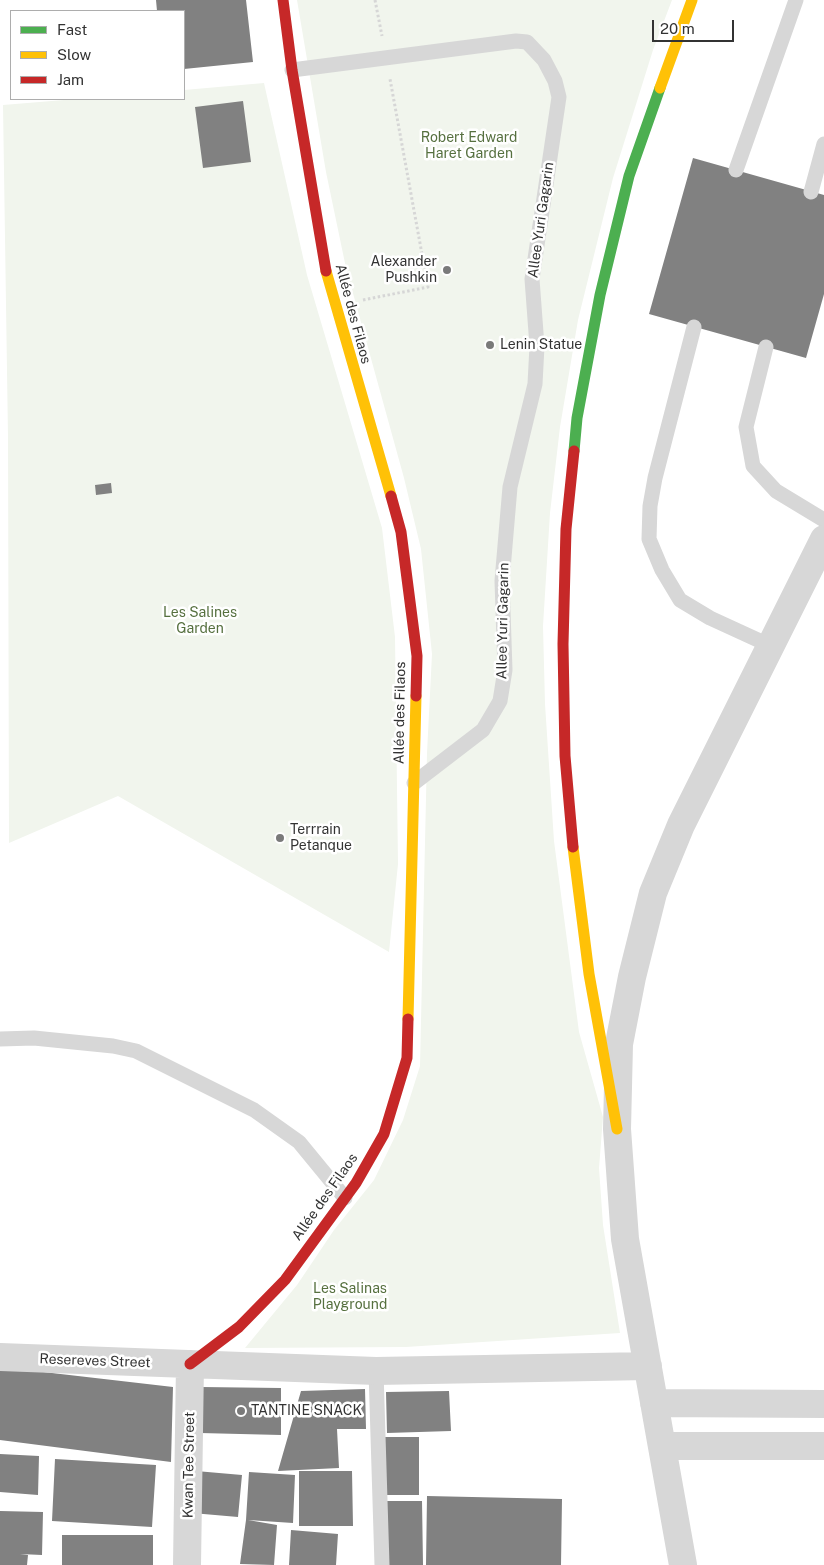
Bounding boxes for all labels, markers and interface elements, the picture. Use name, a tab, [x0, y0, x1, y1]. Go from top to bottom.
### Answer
legend	[10, 10, 185, 100]
scale bar	[654, 10, 736, 42]
text: 20 m	[660, 20, 695, 37]
text: Fast	[57, 21, 87, 38]
text: Slow	[57, 46, 91, 63]
text: Jam	[57, 71, 84, 88]
park label: Robert Edward Haret Garden	[421, 130, 517, 162]
street label: Allee Yuri Gagarin	[525, 161, 557, 279]
place label: Alexander Pushkin	[371, 254, 437, 286]
street label: Allée des Filaos	[332, 262, 374, 366]
marker: Alexander Pushkin	[441, 264, 453, 276]
place label: Lenin Statue	[500, 337, 582, 353]
marker: Lenin Statue	[484, 339, 496, 351]
street label: Allee Yuri Gagarin	[494, 562, 512, 680]
park label: Les Salines Garden	[163, 605, 237, 638]
street label: Allée des Filaos	[391, 662, 409, 764]
place label: Terrrain Petanque	[290, 822, 352, 854]
marker: Terrrain Petanque	[274, 832, 286, 844]
street label: Allée des Filaos	[289, 1150, 361, 1244]
park label: Les Salinas Playground	[313, 1281, 387, 1314]
street label: Resereves Street	[39, 1351, 151, 1371]
place label: TANTINE SNACK	[251, 1403, 362, 1419]
marker: TANTINE SNACK	[235, 1405, 247, 1417]
street label: Kwan Tee Street	[180, 1412, 198, 1518]

